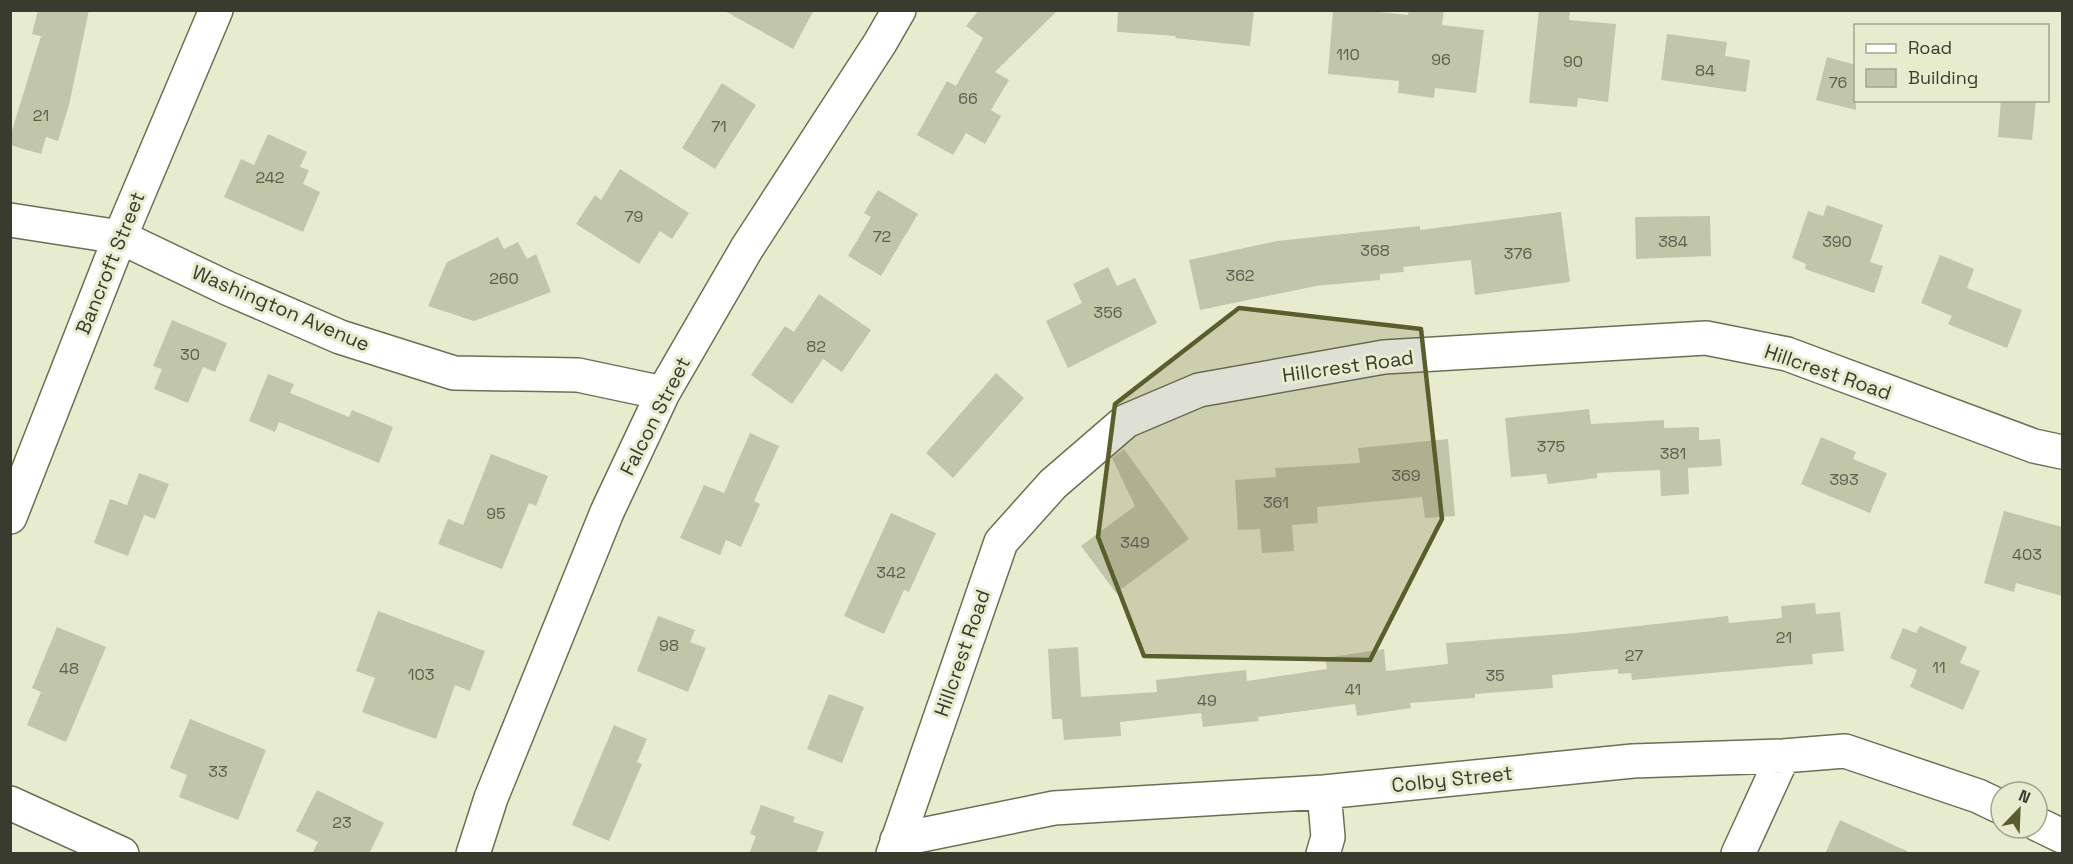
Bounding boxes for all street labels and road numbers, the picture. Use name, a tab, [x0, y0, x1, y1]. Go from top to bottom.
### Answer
street label: Bancroft Street	[69, 188, 151, 338]
street label: Washington Avenue	[188, 259, 374, 357]
street label: Hillcrest Road	[1761, 338, 1895, 406]
street label: Hillcrest Road	[1281, 344, 1415, 388]
street label: Falcon Street	[614, 352, 696, 480]
street label: Hillcrest Road	[928, 586, 996, 720]
street label: Colby Street	[1390, 760, 1514, 798]

